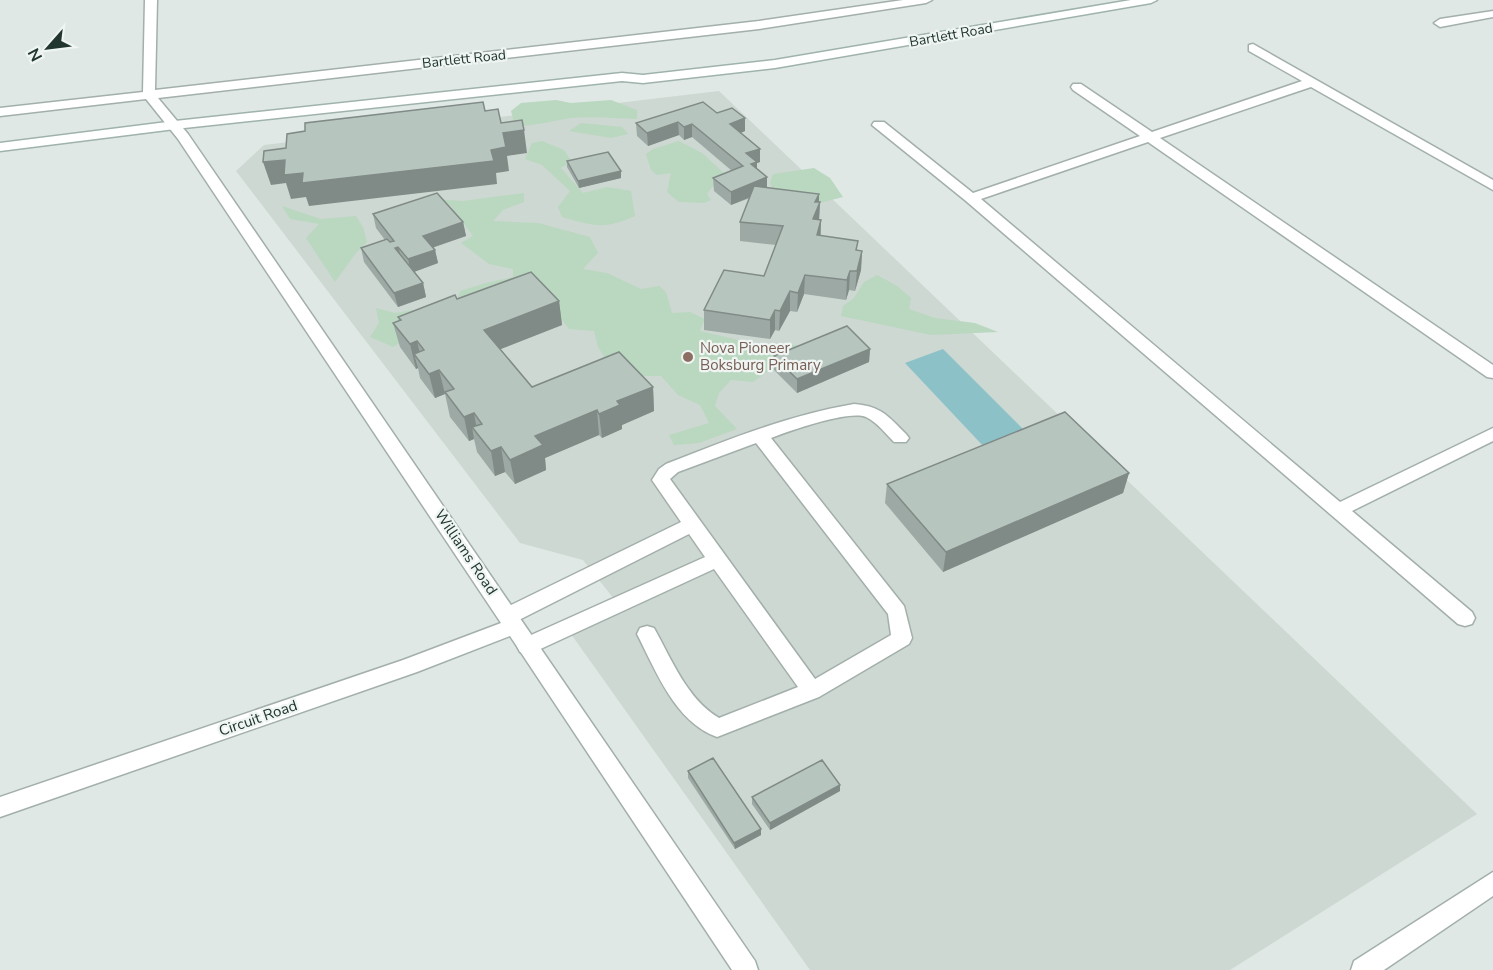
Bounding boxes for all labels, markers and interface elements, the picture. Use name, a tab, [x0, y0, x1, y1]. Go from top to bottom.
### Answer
north arrow	[18, 18, 78, 78]
street label: Bartlett Road	[908, 18, 994, 52]
text: N	[23, 44, 48, 65]
street label: Bartlett Road	[421, 45, 507, 73]
place label: Nova Pioneer Boksburg Primary	[700, 338, 821, 375]
marker: Nova Pioneer Boksburg Primary	[681, 350, 695, 364]
street label: Williams Road	[430, 505, 502, 599]
street label: Circuit Road	[216, 695, 300, 741]

